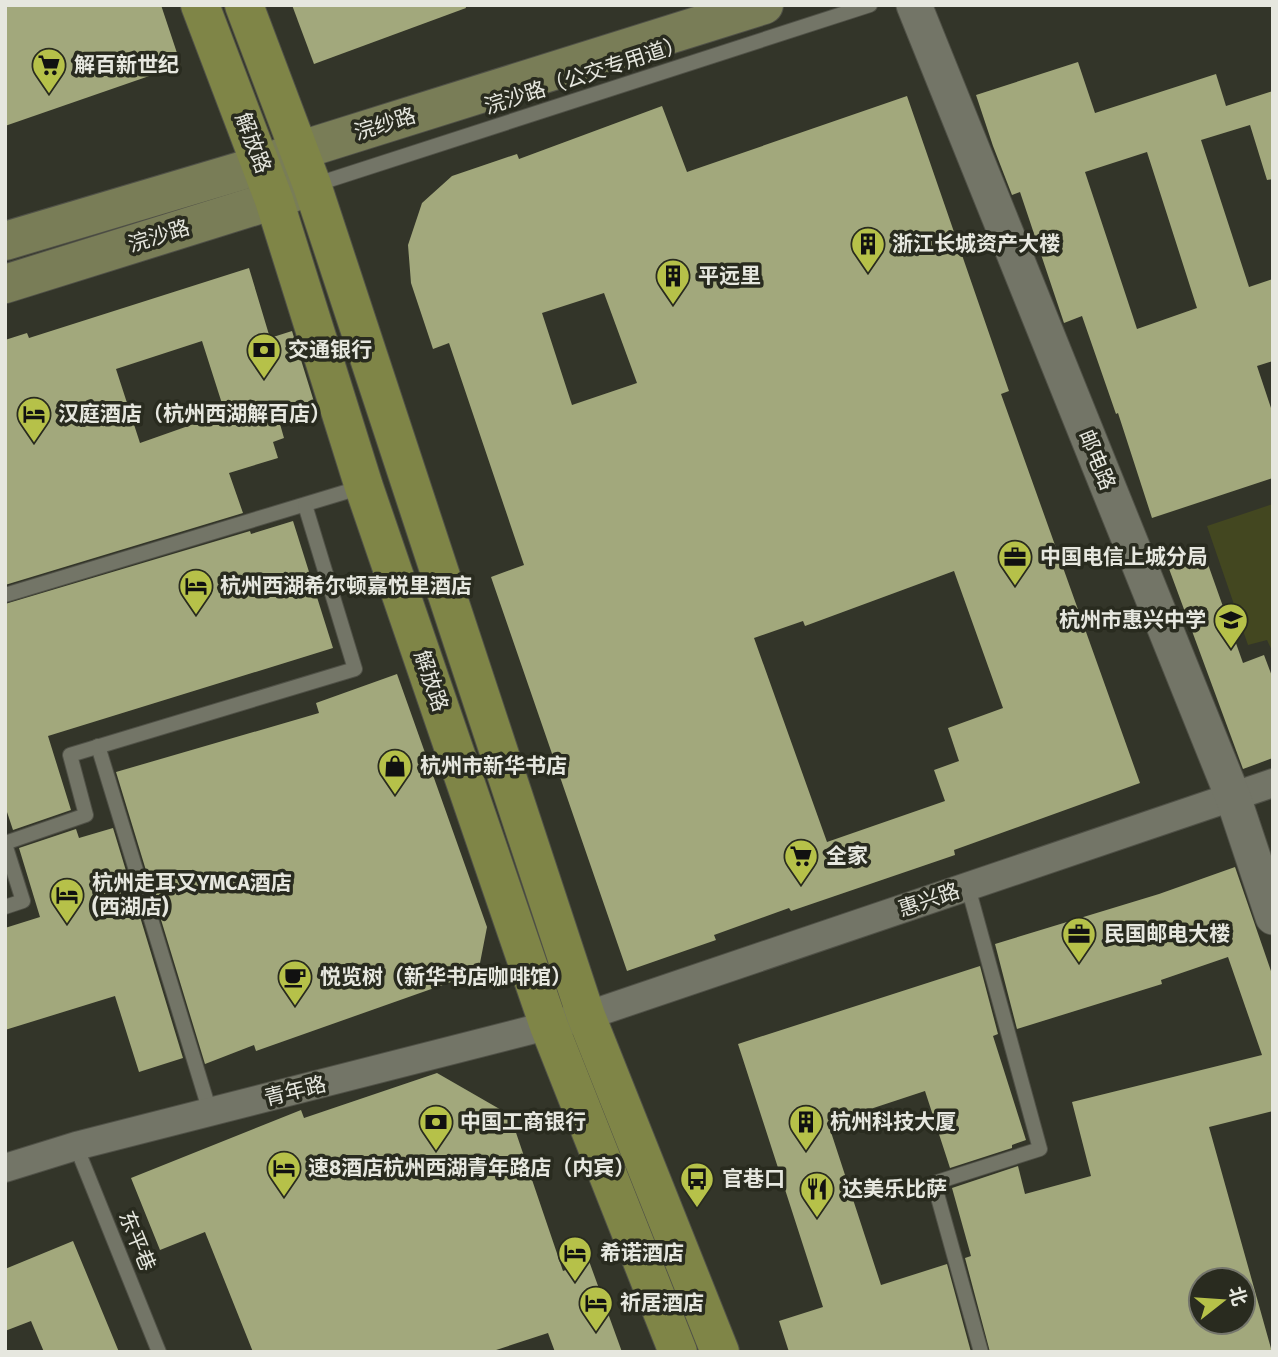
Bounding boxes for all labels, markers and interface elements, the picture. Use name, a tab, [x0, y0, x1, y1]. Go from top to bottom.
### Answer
street label: 浣沙路（公交专用道）	[481, 30, 689, 120]
supermarket icon: 解百新世纪	[30, 46, 68, 95]
place label: 解百新世纪	[74, 52, 179, 78]
street label: 浣纱路	[351, 102, 419, 146]
street label: 解放路	[230, 109, 276, 177]
street label: 浣沙路	[125, 214, 193, 258]
building icon: 浙江长城资产大楼	[849, 225, 887, 274]
place label: 浙江长城资产大楼	[892, 231, 1060, 257]
building icon: 平远里	[654, 257, 692, 306]
place label: 平远里	[698, 263, 761, 289]
bank icon: 交通银行	[245, 331, 283, 380]
place label: 交通银行	[288, 337, 372, 363]
hotel icon: 汉庭酒店（杭州西湖解百店）	[15, 395, 53, 444]
place label: 汉庭酒店（杭州西湖解百店）	[58, 401, 331, 427]
street label: 邮电路	[1073, 426, 1121, 494]
office icon: 中国电信上城分局	[996, 538, 1034, 587]
place label: 中国电信上城分局	[1040, 544, 1208, 570]
hotel icon: 杭州西湖希尔顿嘉悦里酒店	[177, 567, 215, 616]
place label: 杭州西湖希尔顿嘉悦里酒店	[220, 573, 472, 599]
school or university icon: 杭州市惠兴中学	[1212, 601, 1250, 650]
place label: 杭州市惠兴中学	[1059, 607, 1206, 633]
street label: 解放路	[408, 647, 454, 715]
shop icon: 杭州市新华书店	[376, 747, 414, 796]
place label: 杭州市新华书店	[420, 753, 567, 779]
supermarket icon: 全家	[782, 837, 820, 886]
place label: 全家	[826, 843, 868, 869]
place label: 杭州走耳又YMCA酒店 (西湖店)	[92, 870, 292, 920]
hotel icon: 杭州走耳又YMCA酒店 (西湖店)	[48, 876, 86, 925]
street label: 惠兴路	[895, 877, 963, 923]
office icon: 民国邮电大楼	[1060, 915, 1098, 964]
place label: 民国邮电大楼	[1104, 921, 1230, 947]
cafe icon: 悦览树（新华书店咖啡馆）	[276, 958, 314, 1007]
place label: 悦览树（新华书店咖啡馆）	[320, 964, 572, 990]
street label: 青年路	[261, 1071, 329, 1111]
bank icon: 中国工商银行	[417, 1103, 455, 1152]
building icon: 杭州科技大厦	[787, 1103, 825, 1152]
place label: 中国工商银行	[460, 1109, 586, 1135]
place label: 杭州科技大厦	[830, 1109, 956, 1135]
hotel icon: 速8酒店杭州西湖青年路店（内宾）	[265, 1149, 303, 1198]
place label: 速8酒店杭州西湖青年路店（内宾）	[308, 1155, 635, 1181]
bus stop icon: 官巷口	[678, 1160, 716, 1209]
place label: 官巷口	[722, 1166, 785, 1192]
restaurant icon: 达美乐比萨	[798, 1170, 836, 1219]
place label: 达美乐比萨	[842, 1176, 947, 1202]
street label: 东平巷	[113, 1207, 161, 1275]
hotel icon: 希诺酒店	[556, 1234, 594, 1283]
place label: 希诺酒店	[600, 1240, 684, 1266]
north arrow	[1187, 1266, 1257, 1336]
hotel icon: 祈居酒店	[577, 1284, 615, 1333]
text: 北	[1224, 1284, 1252, 1309]
place label: 祈居酒店	[620, 1290, 704, 1316]

